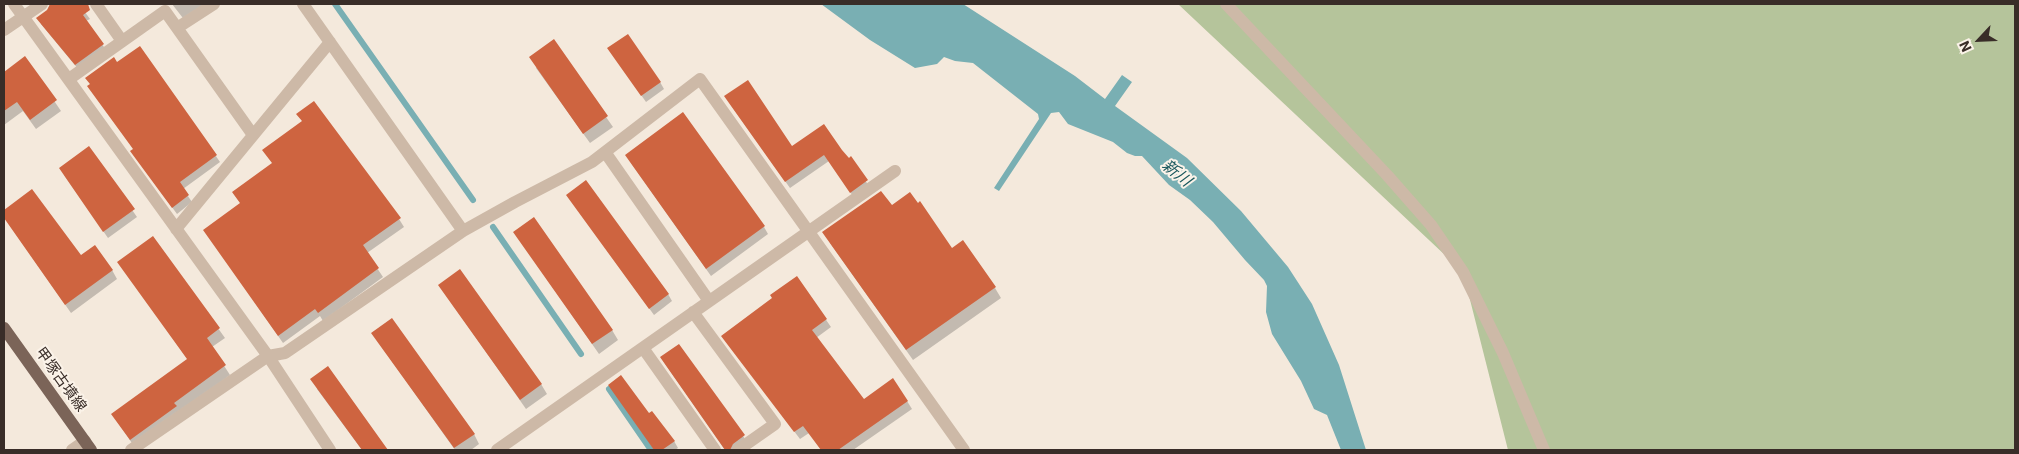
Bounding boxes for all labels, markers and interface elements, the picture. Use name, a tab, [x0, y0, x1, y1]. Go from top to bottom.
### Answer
north arrow	[1954, 15, 2004, 65]
text: N	[1956, 38, 1975, 54]
water label: 新川	[1158, 156, 1194, 192]
street label: 甲塚古墳線	[31, 344, 89, 416]

